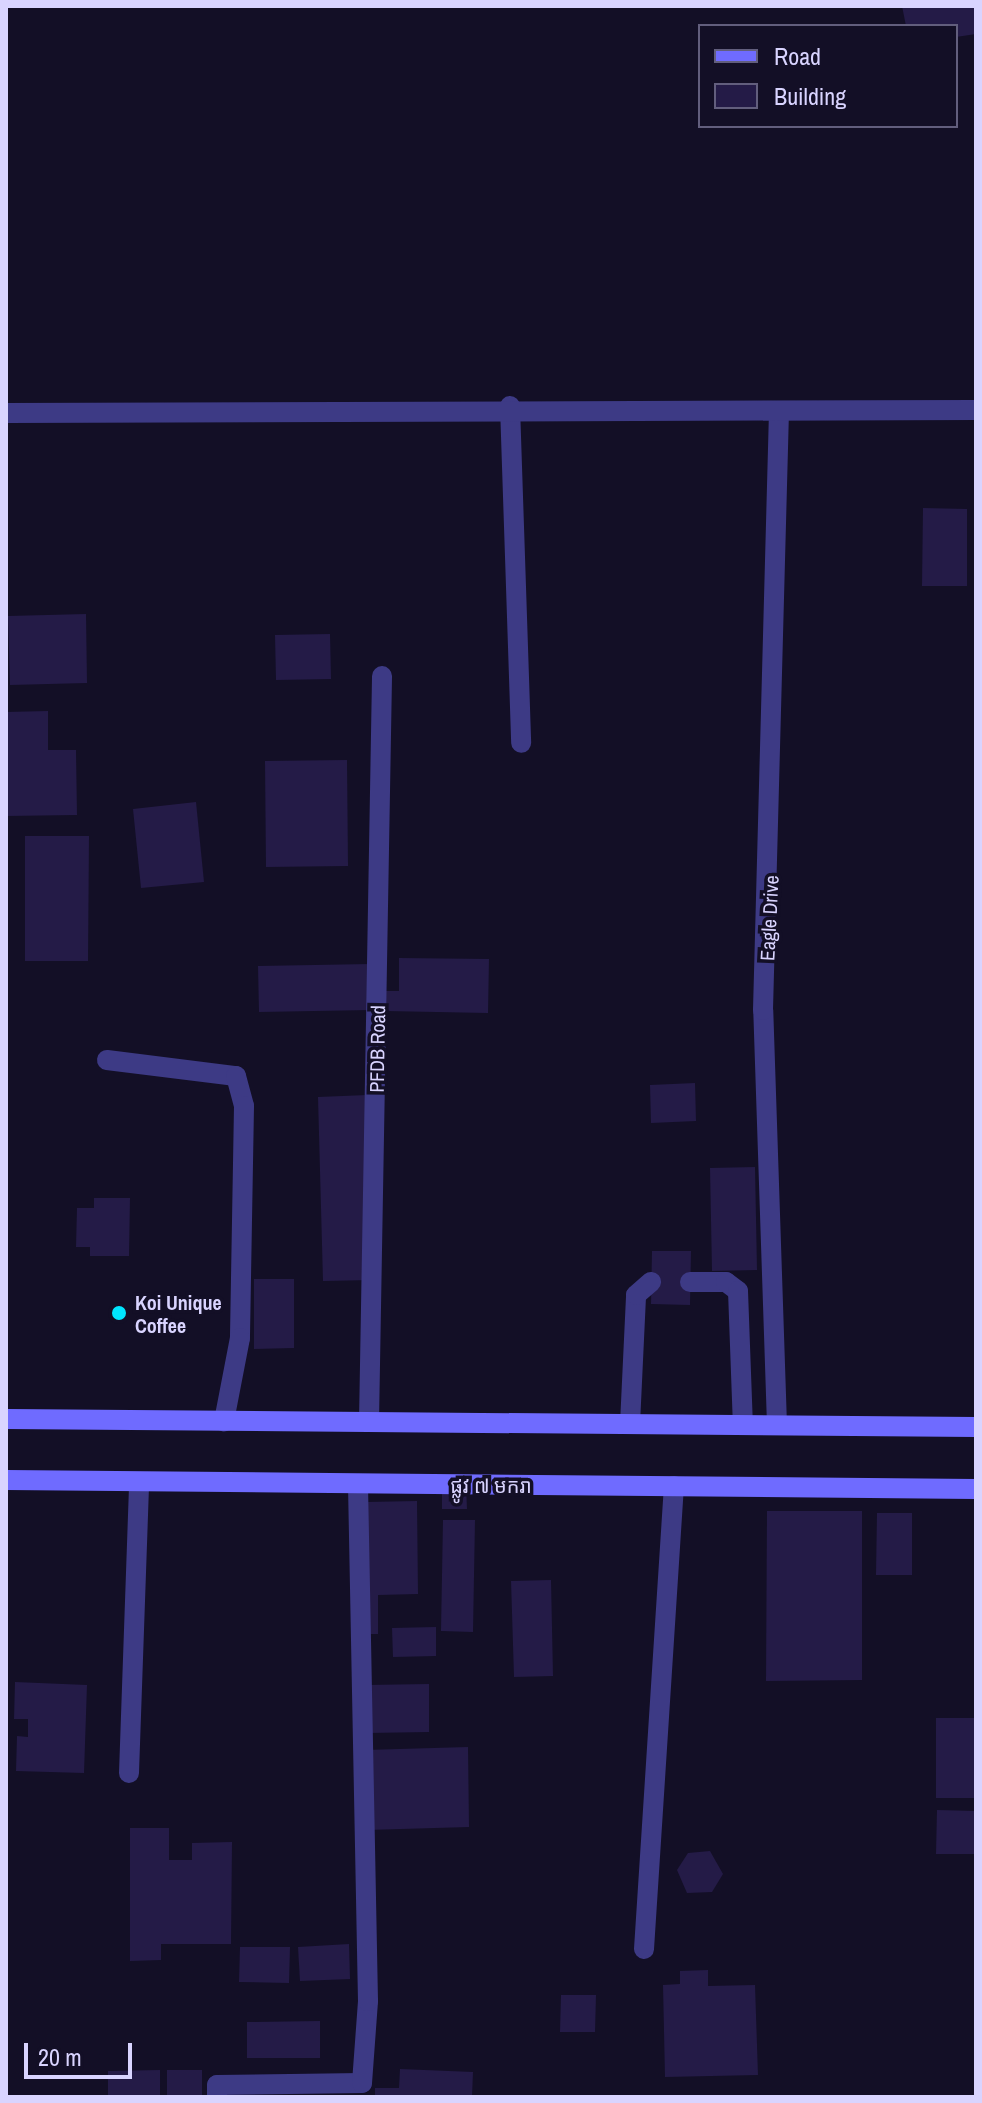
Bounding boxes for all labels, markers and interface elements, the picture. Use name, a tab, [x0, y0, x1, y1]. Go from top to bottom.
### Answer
legend	[698, 24, 958, 128]
text: Road	[774, 40, 821, 72]
text: Building	[774, 80, 846, 112]
street label: Eagle Drive	[755, 875, 783, 961]
street label: PFDB Road	[364, 1005, 390, 1093]
place label: Koi Unique Coffee	[135, 1290, 222, 1337]
marker: Koi Unique Coffee	[110, 1304, 128, 1322]
street label: ផ្លូវ ៧ មករា	[450, 1473, 532, 1497]
scale bar	[28, 2027, 136, 2077]
text: 20 m	[38, 2041, 82, 2073]

